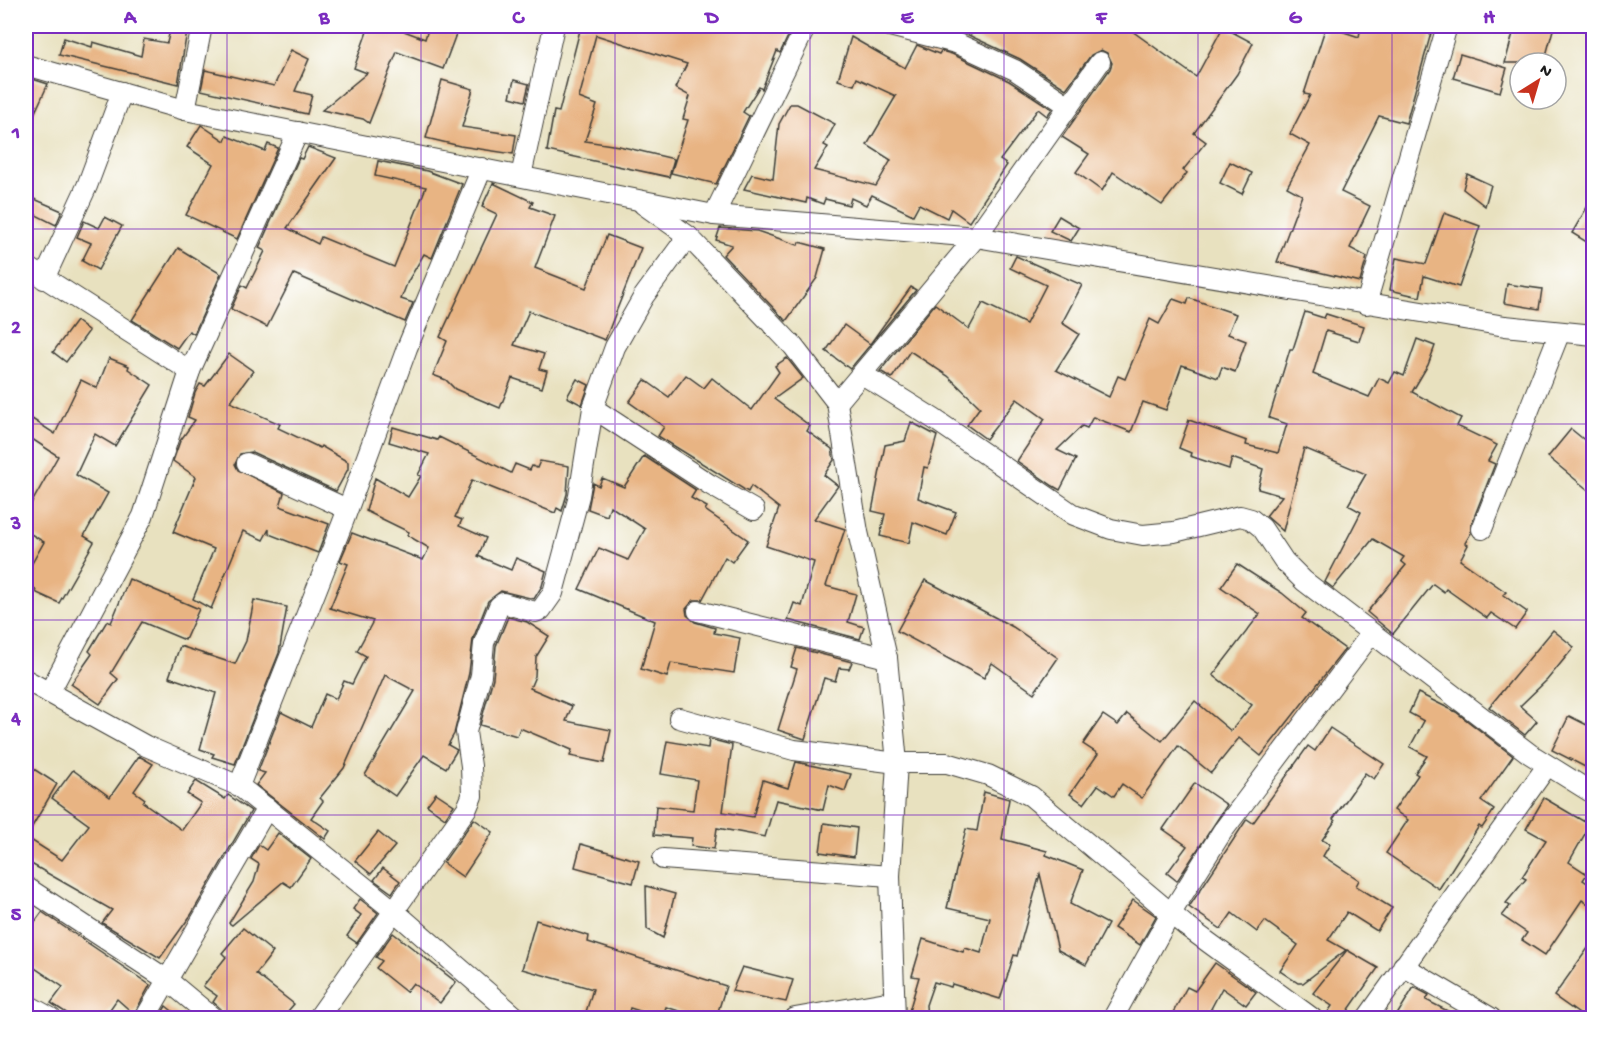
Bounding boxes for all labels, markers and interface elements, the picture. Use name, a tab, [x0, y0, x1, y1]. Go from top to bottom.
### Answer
text: A	[123, 8, 138, 31]
text: B	[318, 8, 330, 31]
text: C	[512, 8, 526, 31]
text: D	[703, 8, 719, 31]
text: E	[901, 8, 915, 31]
text: F	[1095, 8, 1108, 31]
text: G	[1289, 8, 1303, 31]
text: H	[1483, 8, 1495, 31]
north arrow	[1508, 51, 1568, 111]
text: N	[1535, 61, 1555, 83]
text: 1	[11, 123, 20, 146]
text: 2	[11, 318, 21, 341]
text: 3	[10, 514, 21, 537]
text: 4	[10, 709, 21, 732]
text: 5	[11, 905, 22, 928]

